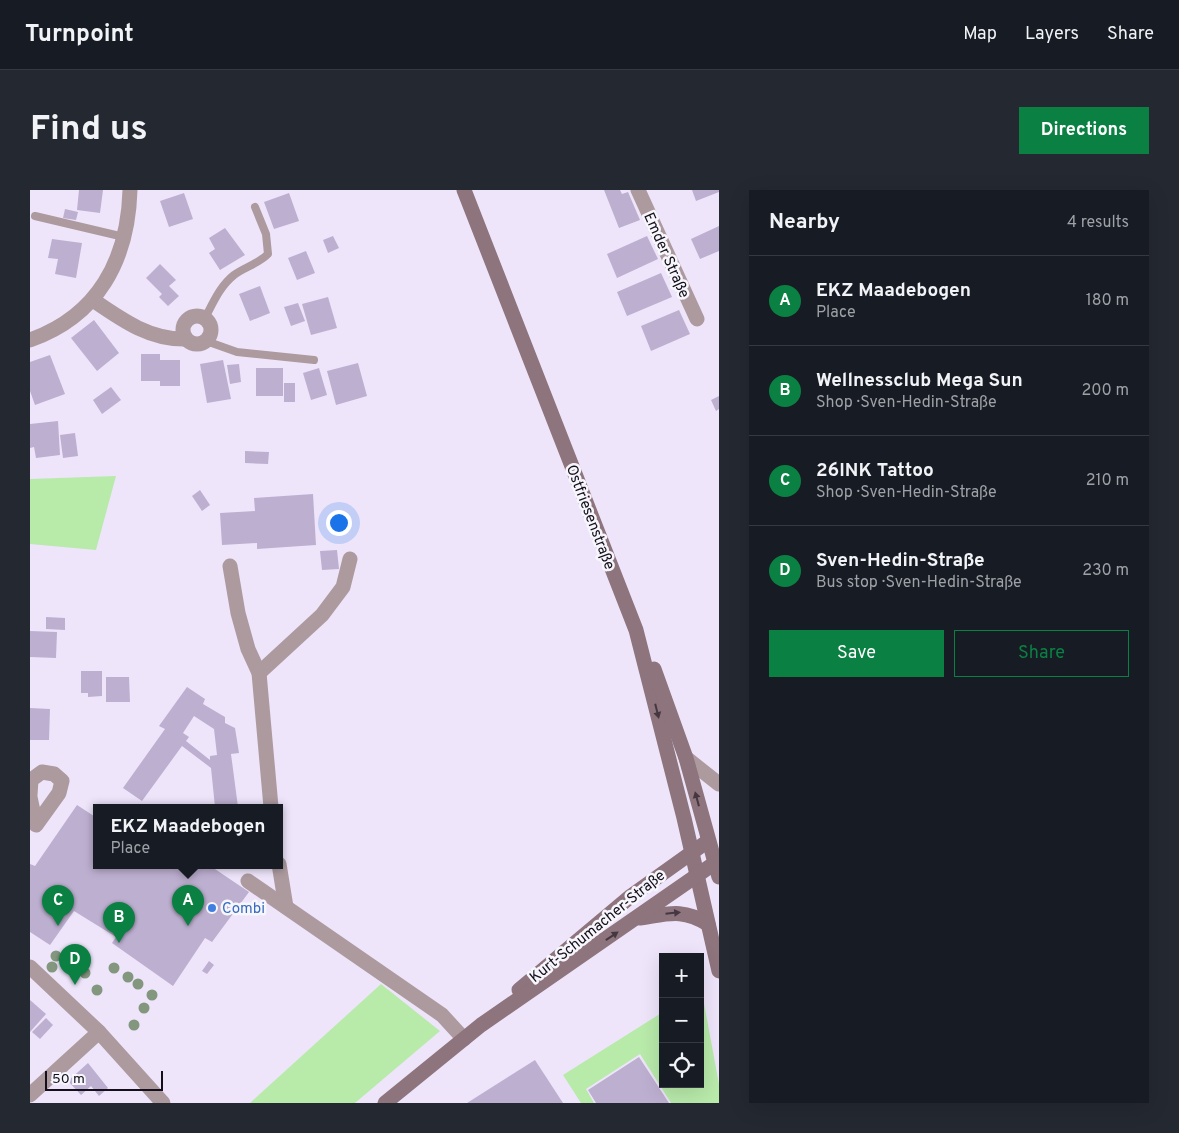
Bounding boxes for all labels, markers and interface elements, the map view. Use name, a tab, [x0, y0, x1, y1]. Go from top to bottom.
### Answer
text: Turnpoint	[25, 20, 134, 50]
text: Map	[963, 23, 997, 46]
text: Layers	[1025, 23, 1079, 46]
text: Share	[1107, 23, 1154, 46]
button: Directions	[1019, 107, 1149, 154]
text: Find us	[30, 108, 148, 152]
text: Nearby	[769, 209, 840, 236]
street label: Emder Straße	[638, 210, 693, 301]
text: 4 results	[1067, 213, 1129, 233]
text: EKZ Maadebogen	[816, 279, 971, 303]
text: A	[779, 291, 791, 311]
text: 180 m	[1086, 291, 1129, 311]
text: Place	[816, 303, 856, 323]
text: Wellnessclub Mega Sun	[816, 369, 1023, 393]
text: B	[779, 381, 791, 401]
text: 200 m	[1081, 381, 1129, 401]
text: Shop · Sven-Hedin-Straße	[816, 393, 997, 413]
text: 26INK Tattoo	[816, 459, 934, 483]
street label: Ostfriesenstraße	[561, 462, 618, 573]
text: C	[780, 471, 790, 491]
text: 210 m	[1086, 471, 1129, 491]
text: Shop · Sven-Hedin-Straße	[816, 483, 997, 503]
your location	[326, 510, 352, 536]
text: Sven-Hedin-Straße	[816, 549, 985, 573]
text: D	[779, 561, 791, 581]
text: 230 m	[1082, 561, 1129, 581]
text: Bus stop · Sven-Hedin-Straße	[816, 573, 1022, 593]
button: Save	[769, 630, 944, 677]
button: Share	[954, 630, 1129, 677]
one-way arrow	[653, 704, 661, 719]
one-way arrow	[693, 792, 701, 807]
popup	[93, 804, 283, 869]
text: EKZ Maadebogen	[110, 815, 266, 839]
text: Place	[110, 839, 150, 859]
street label: Kurt-Schumacher-Straße	[526, 867, 669, 988]
pin: C	[42, 885, 74, 926]
pin: A	[172, 885, 204, 926]
place label: Combi	[222, 900, 265, 919]
pin: B	[103, 902, 135, 943]
marker: Combi	[206, 902, 218, 914]
one-way arrow	[665, 909, 681, 917]
one-way arrow	[605, 931, 619, 941]
pin: D	[59, 944, 91, 985]
map controls	[659, 953, 704, 1088]
button: +	[659, 953, 704, 998]
button: −	[659, 998, 704, 1043]
button: locate	[659, 1043, 704, 1088]
scale bar	[45, 1068, 162, 1091]
text: 50 m	[52, 1071, 85, 1088]

